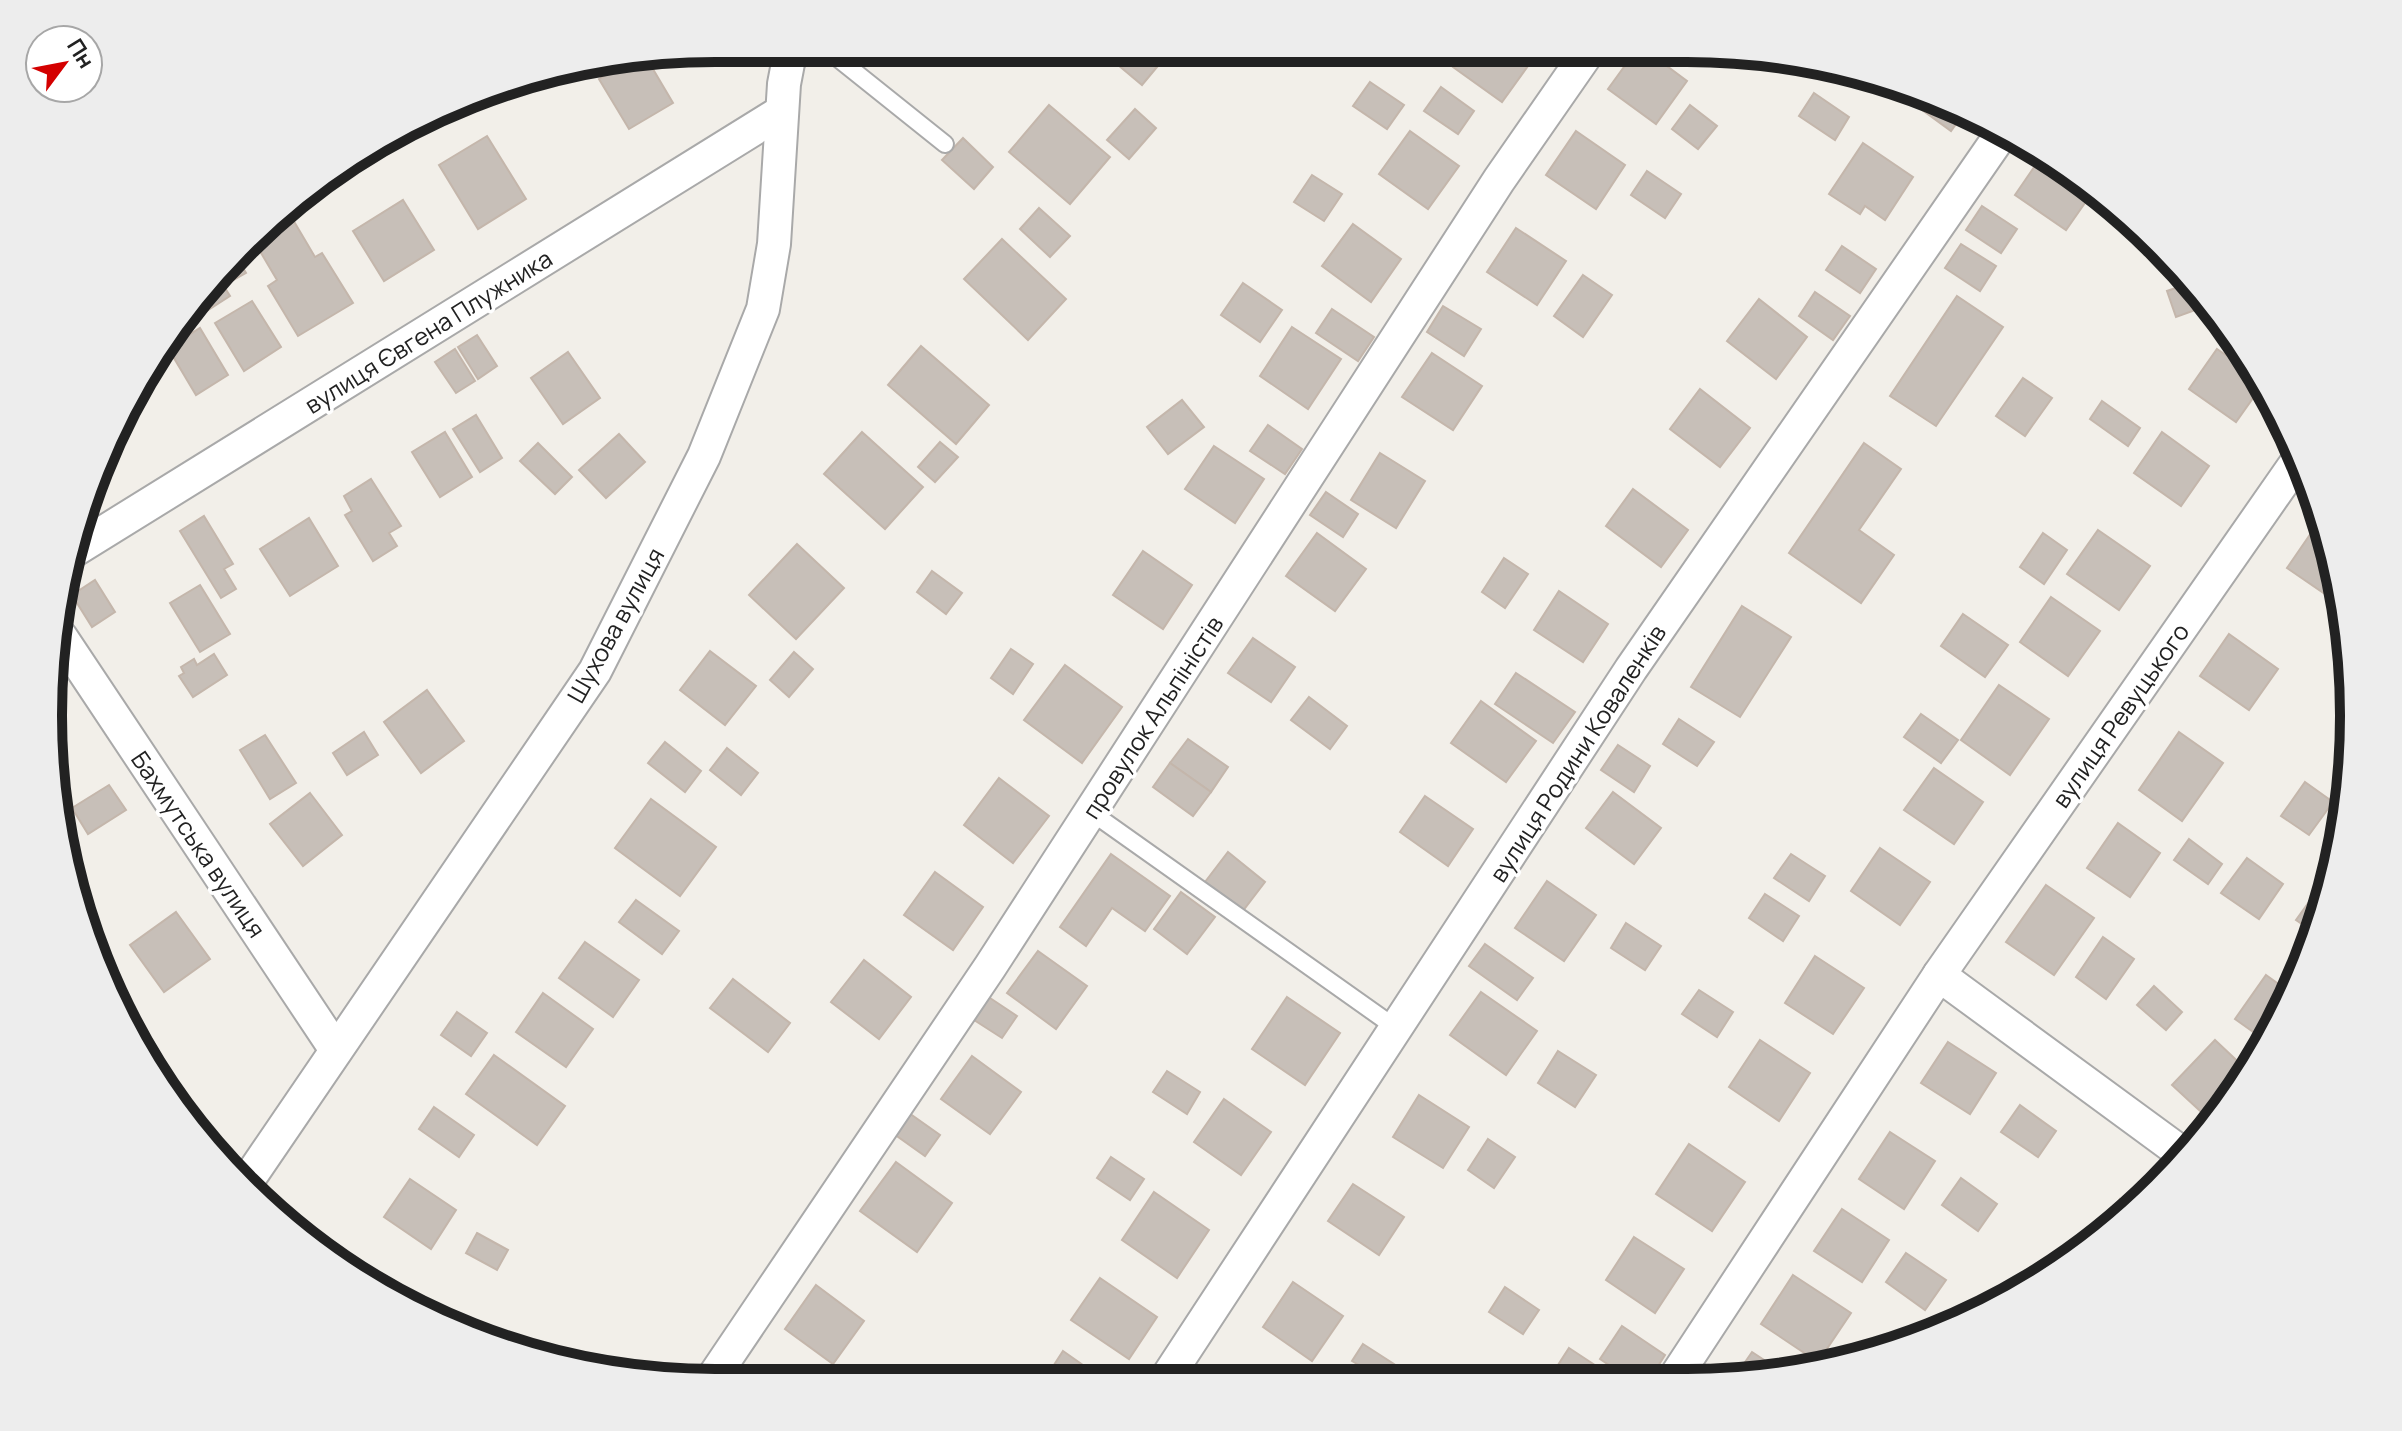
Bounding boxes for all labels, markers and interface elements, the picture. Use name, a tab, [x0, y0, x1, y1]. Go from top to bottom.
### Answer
north arrow	[24, 24, 104, 104]
text: Пн	[60, 33, 102, 74]
street label: вулиця Євгена Плужника	[298, 241, 558, 421]
street label: Шухова вулиця	[559, 542, 671, 708]
street label: провулок Альпіністів	[1074, 609, 1230, 825]
street label: вулиця Ревуцького	[2044, 616, 2196, 814]
street label: вулиця Родини Коваленків	[1481, 618, 1673, 888]
street label: Бахмутська вулиця	[124, 744, 274, 944]

